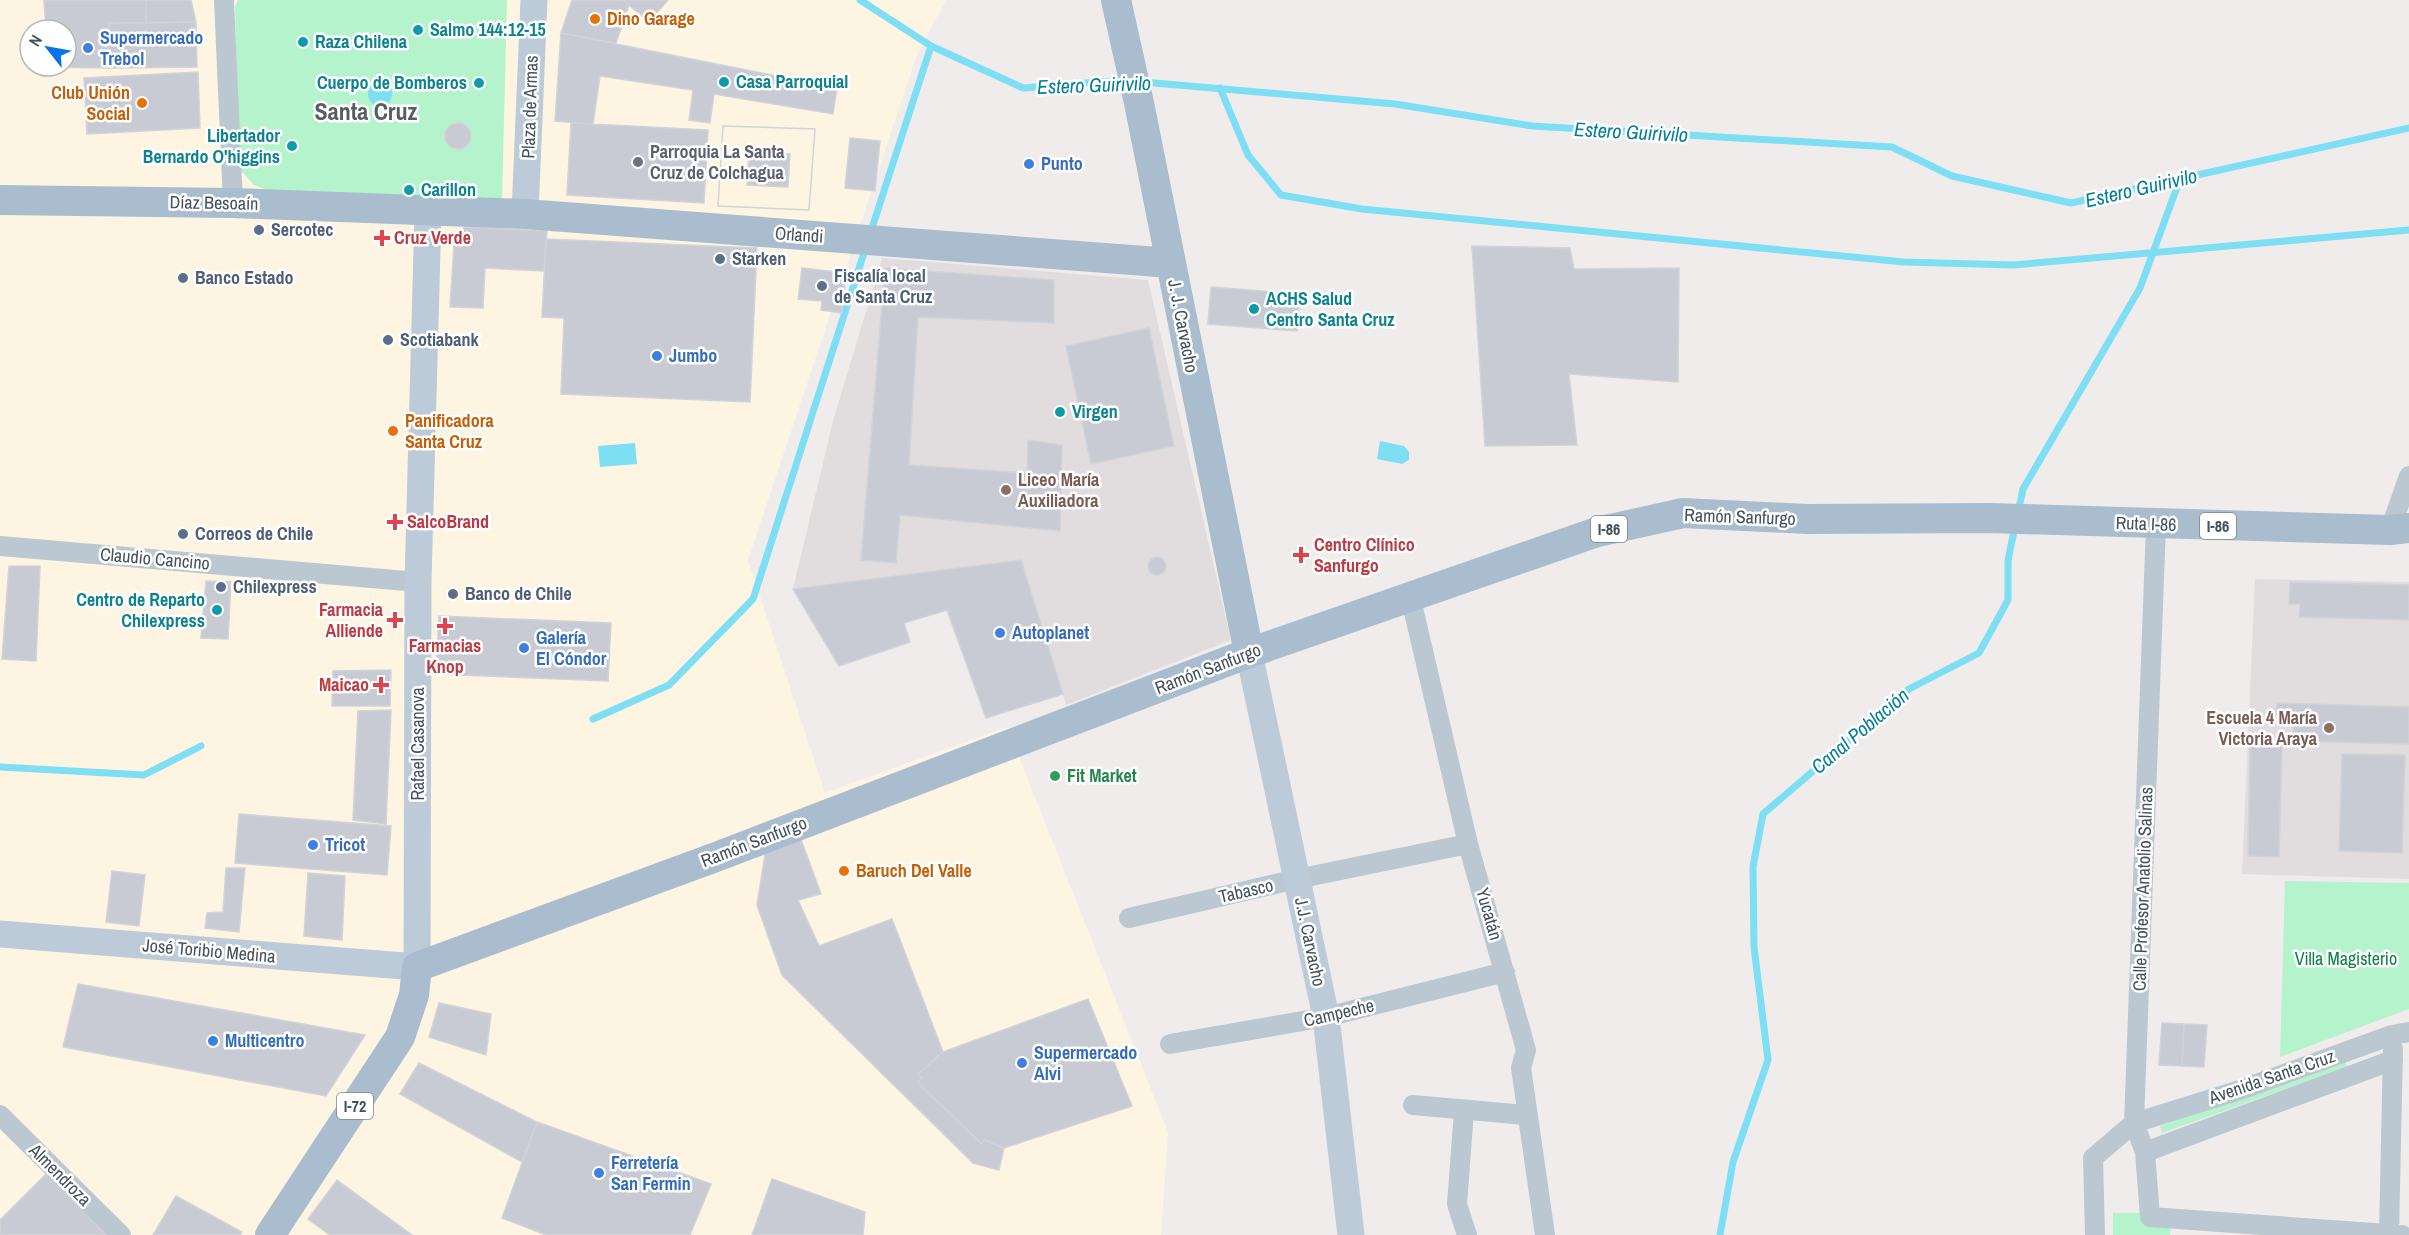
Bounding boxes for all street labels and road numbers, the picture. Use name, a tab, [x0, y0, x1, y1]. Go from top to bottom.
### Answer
street label: Plaza de Armas	[515, 55, 544, 159]
street label: Díaz Besoaín	[169, 189, 259, 216]
street label: Orlandi	[774, 220, 824, 249]
street label: J. J. Carvacho	[1162, 277, 1205, 375]
street label: Ramón Sanfurgo	[1684, 502, 1796, 531]
street label: Ruta I-86	[2115, 510, 2177, 537]
road number: I-86	[2200, 513, 2236, 539]
road number: I-86	[1591, 516, 1627, 542]
street label: Claudio Cancino	[99, 541, 211, 576]
street label: Ramón Sanfurgo	[1151, 637, 1264, 700]
street label: Rafael Casanova	[405, 687, 430, 801]
street label: Calle Profesor Anatolio Salinas	[2126, 786, 2159, 992]
street label: Ramón Sanfurgo	[697, 810, 810, 873]
street label: Tabasco	[1216, 872, 1276, 909]
street label: Yucatán	[1470, 885, 1509, 943]
street label: J.J. Carvacho	[1289, 895, 1332, 989]
street label: José Toribio Medina	[141, 932, 277, 969]
street label: Campeche	[1301, 992, 1376, 1033]
street label: Avenida Santa Cruz	[2204, 1043, 2338, 1110]
road number: I-72	[337, 1093, 373, 1119]
street label: Almendroza	[23, 1137, 97, 1211]

